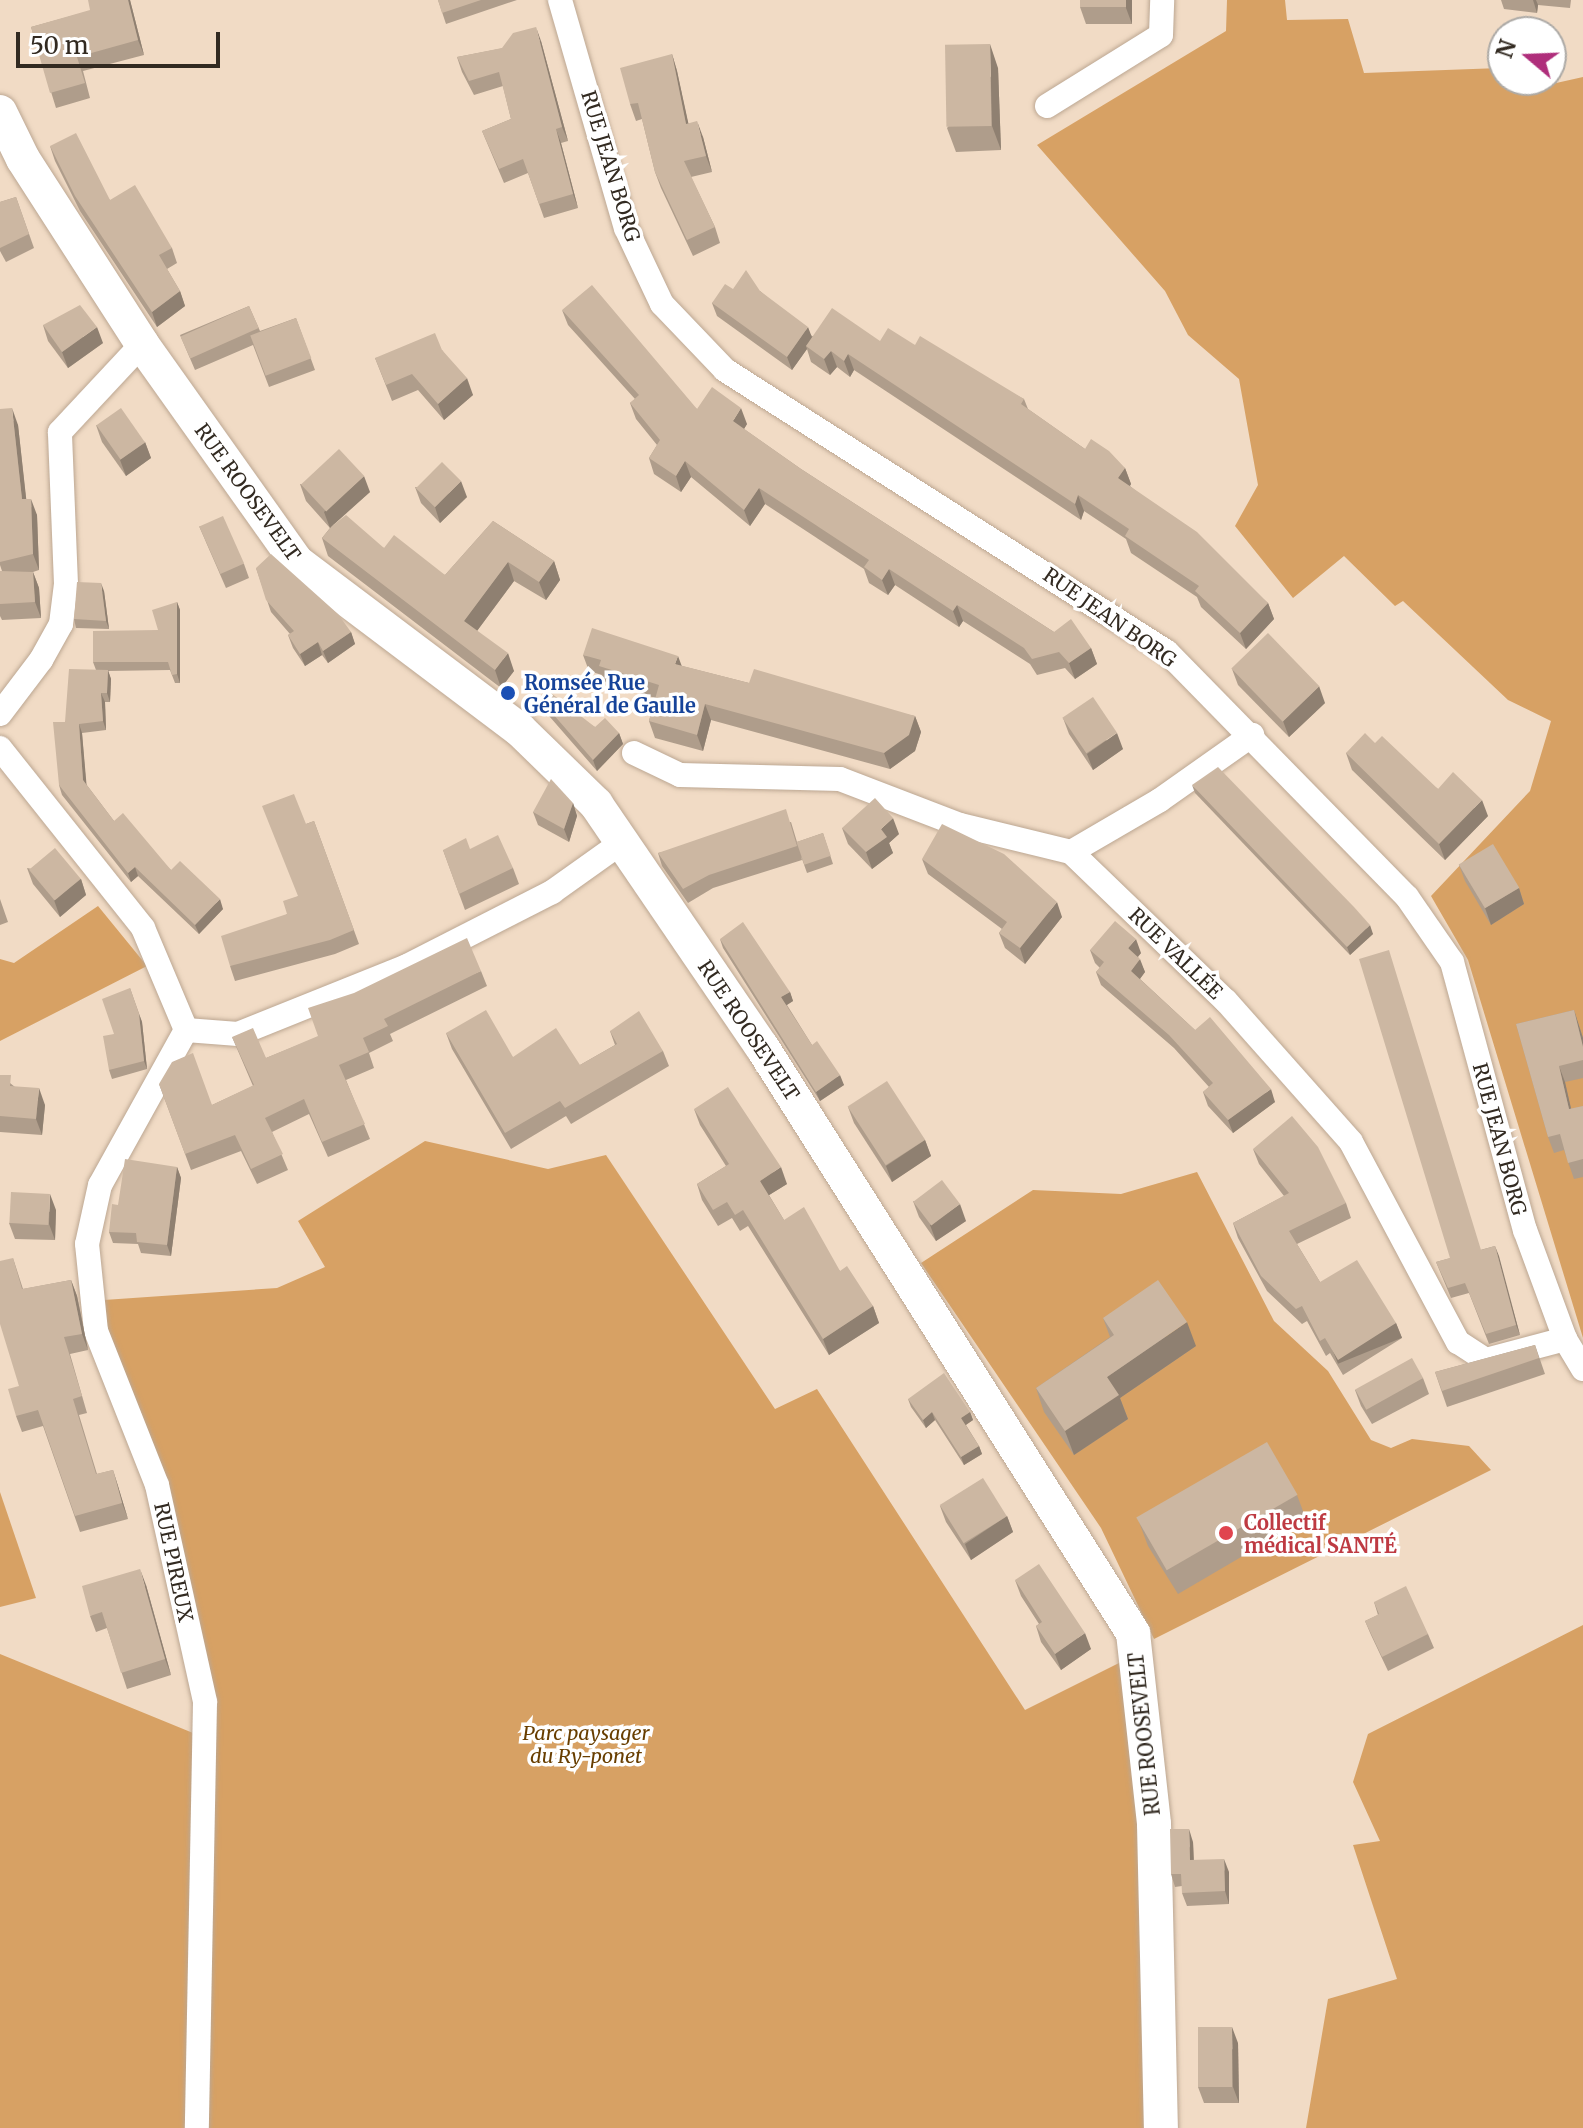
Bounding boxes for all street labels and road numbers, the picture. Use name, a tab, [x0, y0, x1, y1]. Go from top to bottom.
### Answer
street label: RUE JEAN BORG	[577, 88, 645, 244]
street label: RUE ROOSEVELT	[190, 419, 306, 565]
street label: RUE JEAN BORG	[1039, 562, 1181, 672]
street label: RUE VALLÉE	[1124, 902, 1228, 1004]
street label: RUE ROOSEVELT	[693, 955, 805, 1105]
street label: RUE JEAN BORG	[1468, 1060, 1532, 1218]
street label: RUE PIREUX	[150, 1500, 198, 1624]
street label: RUE ROOSEVELT	[1123, 1651, 1165, 1817]

